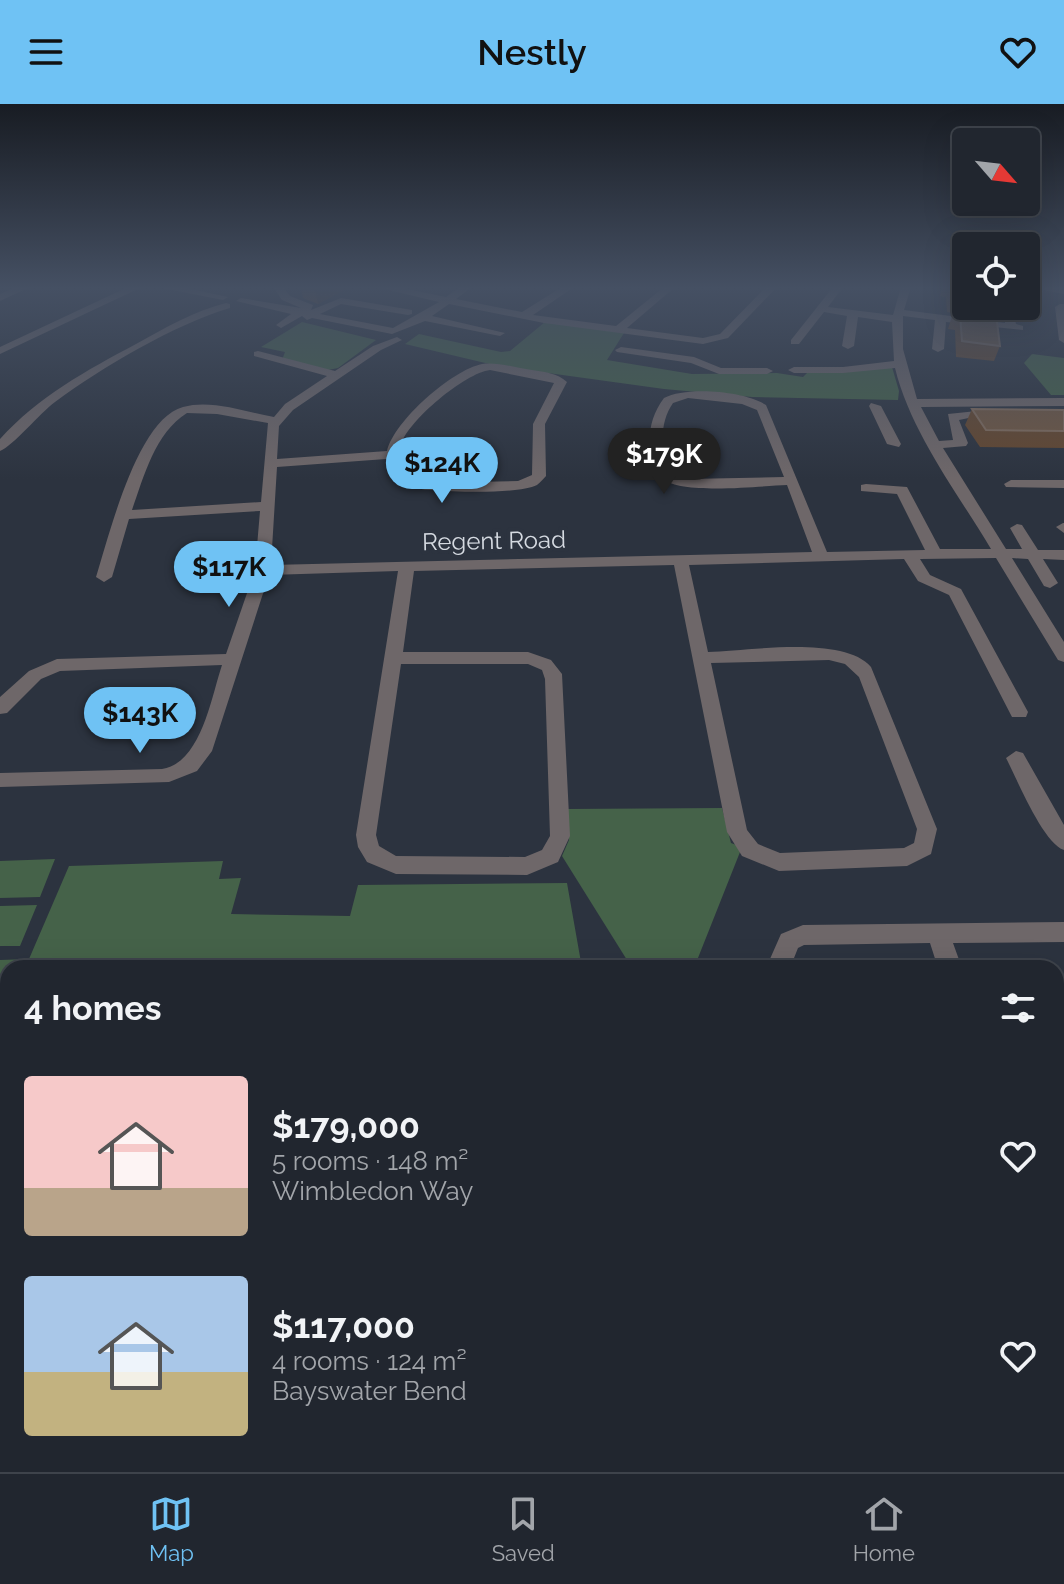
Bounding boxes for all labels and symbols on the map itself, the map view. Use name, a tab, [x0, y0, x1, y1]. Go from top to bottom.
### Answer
north arrow	[952, 128, 1040, 216]
pin: $179K	[608, 428, 720, 496]
pin: $124K	[386, 437, 498, 505]
street label: Regent Road	[422, 525, 566, 556]
pin: $117K	[173, 541, 285, 609]
pin: $143K	[84, 687, 196, 755]

